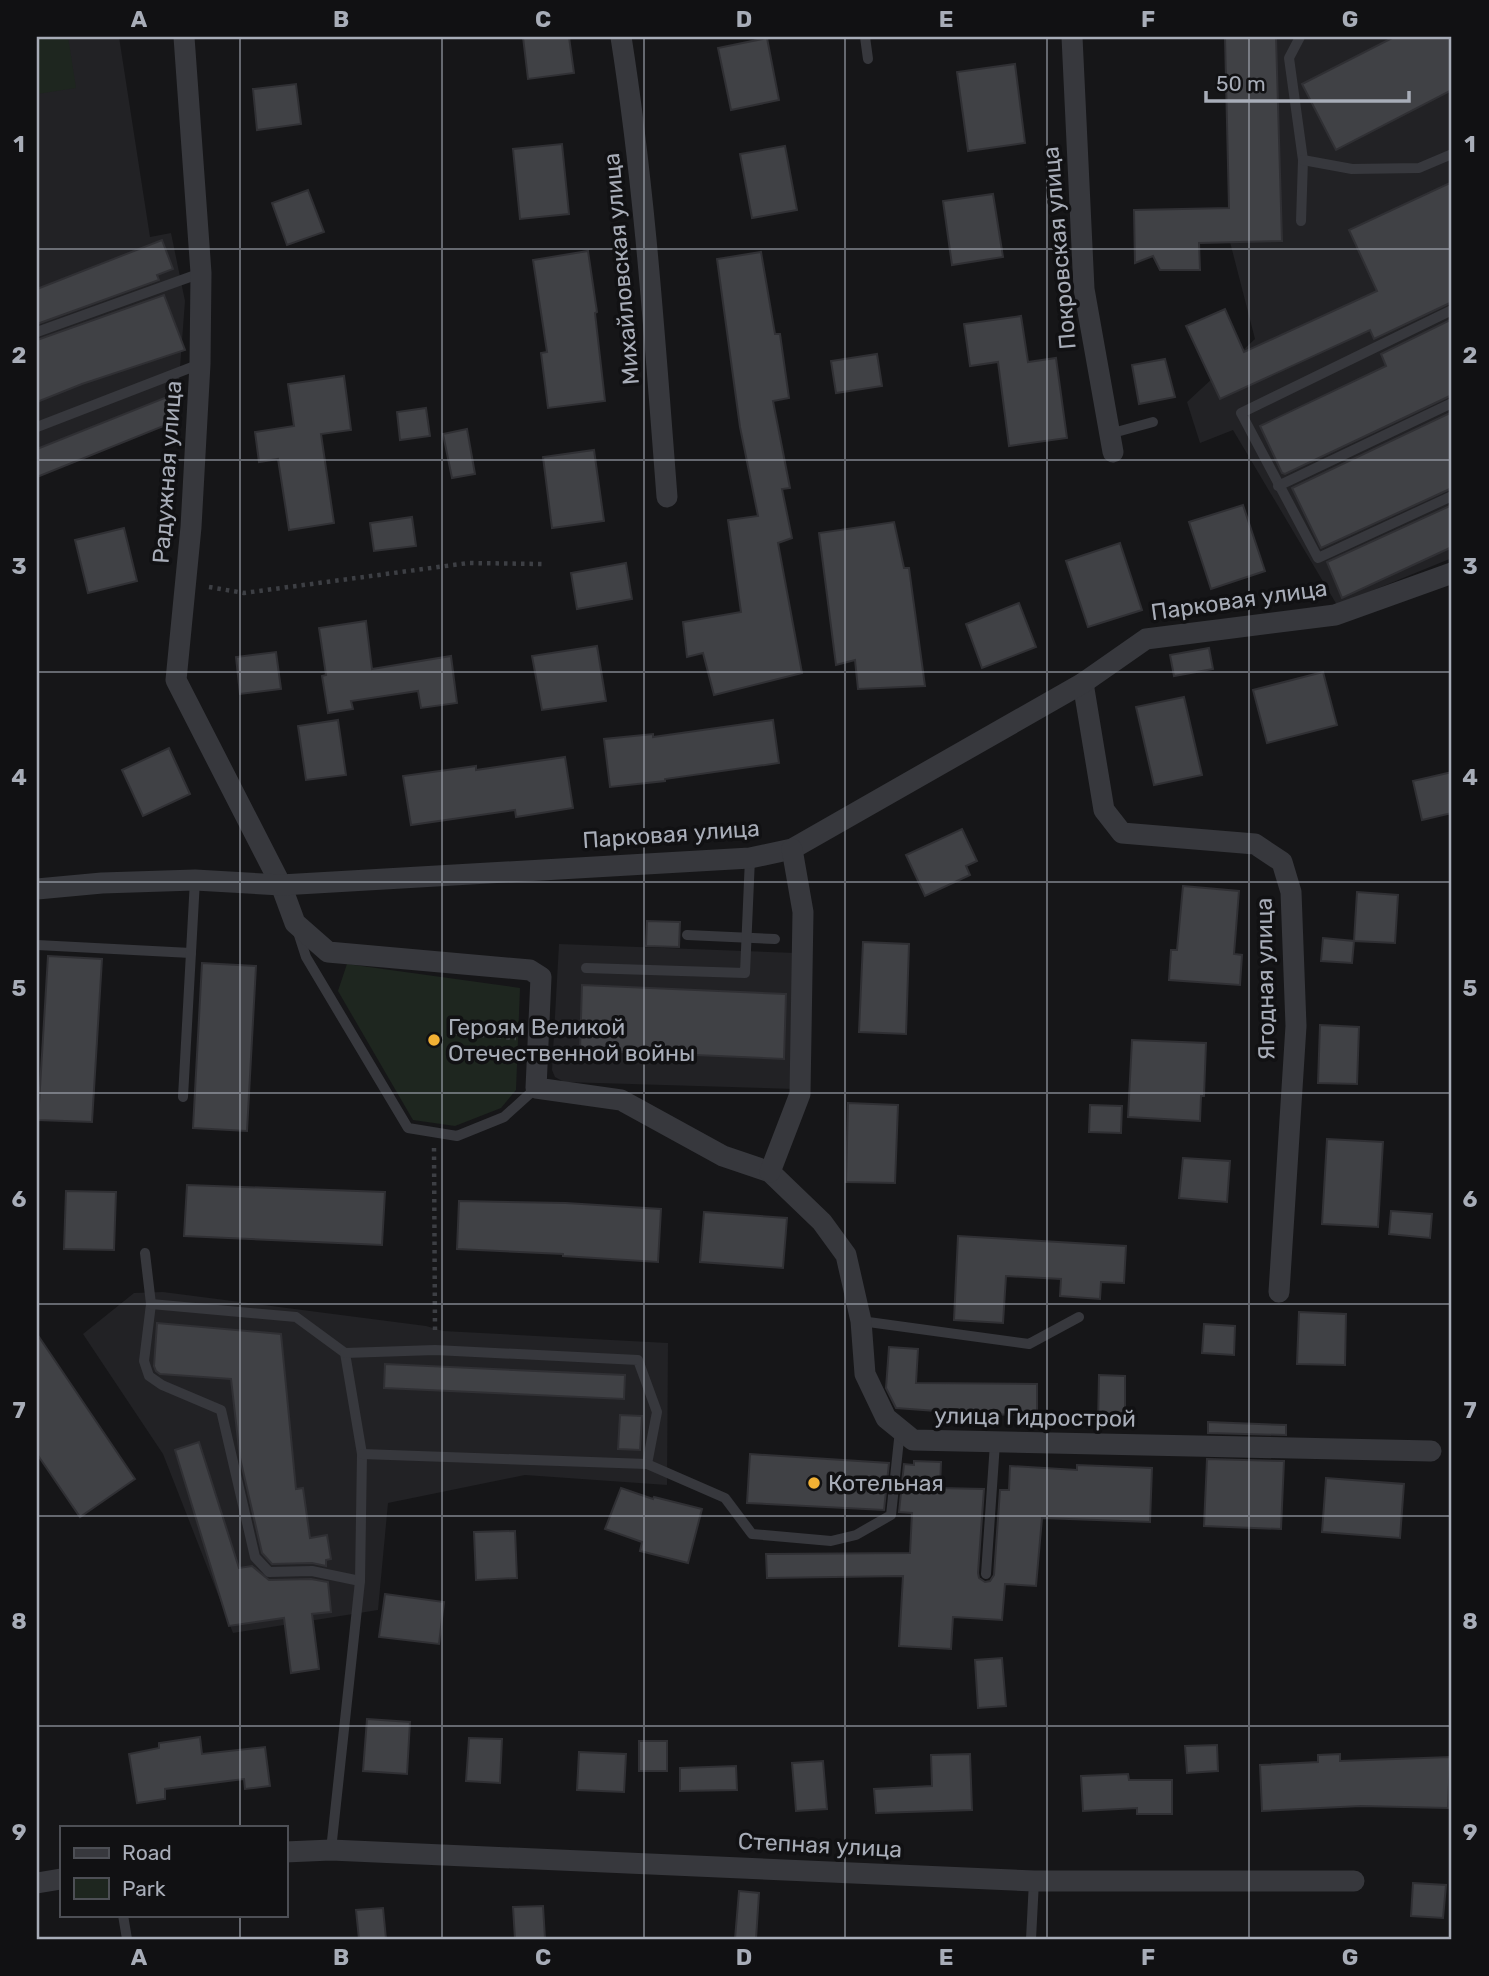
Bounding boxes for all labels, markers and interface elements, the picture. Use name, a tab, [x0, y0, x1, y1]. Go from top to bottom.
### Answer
text: A	[131, 5, 148, 33]
text: B	[333, 5, 349, 33]
text: C	[535, 5, 551, 33]
text: D	[736, 5, 752, 33]
text: E	[939, 5, 953, 33]
text: F	[1141, 5, 1155, 33]
text: G	[1342, 5, 1358, 33]
scale bar	[1206, 60, 1408, 104]
text: 50 m	[1216, 71, 1266, 96]
text: 1	[13, 130, 25, 158]
text: 1	[1464, 130, 1476, 158]
street label: Покровская улица	[1036, 145, 1082, 351]
street label: Михайловская улица	[597, 152, 645, 386]
text: 2	[12, 341, 26, 369]
text: 2	[1463, 341, 1477, 369]
street label: Радужная улица	[147, 380, 187, 564]
text: 3	[11, 552, 27, 580]
text: 3	[1462, 552, 1478, 580]
street label: Парковая улица	[1149, 574, 1329, 626]
text: 4	[11, 763, 27, 791]
text: 4	[1462, 763, 1478, 791]
street label: Парковая улица	[581, 814, 761, 854]
street label: Ягодная улица	[1250, 897, 1280, 1061]
text: 5	[12, 974, 27, 1002]
text: 5	[1463, 974, 1478, 1002]
place label: Героям Великой Отечественной войны	[448, 1013, 695, 1067]
marker: Героям Великой Отечественной войны	[426, 1032, 442, 1048]
text: 6	[12, 1185, 27, 1213]
text: 6	[1463, 1185, 1478, 1213]
text: 7	[12, 1396, 26, 1424]
text: 7	[1463, 1396, 1477, 1424]
street label: улица Гидрострой	[934, 1401, 1136, 1433]
place label: Котельная	[828, 1469, 944, 1497]
marker: Котельная	[806, 1475, 822, 1491]
text: 8	[11, 1607, 27, 1635]
text: 8	[1462, 1607, 1478, 1635]
text: 9	[12, 1818, 26, 1846]
text: 9	[1463, 1818, 1477, 1846]
legend	[60, 1826, 287, 1916]
street label: Степная улица	[737, 1827, 903, 1863]
text: Road	[122, 1840, 172, 1865]
text: Park	[122, 1876, 166, 1901]
text: A	[131, 1943, 148, 1971]
text: B	[333, 1943, 349, 1971]
text: C	[535, 1943, 551, 1971]
text: D	[736, 1943, 752, 1971]
text: E	[939, 1943, 953, 1971]
text: F	[1141, 1943, 1155, 1971]
text: G	[1342, 1943, 1358, 1971]

